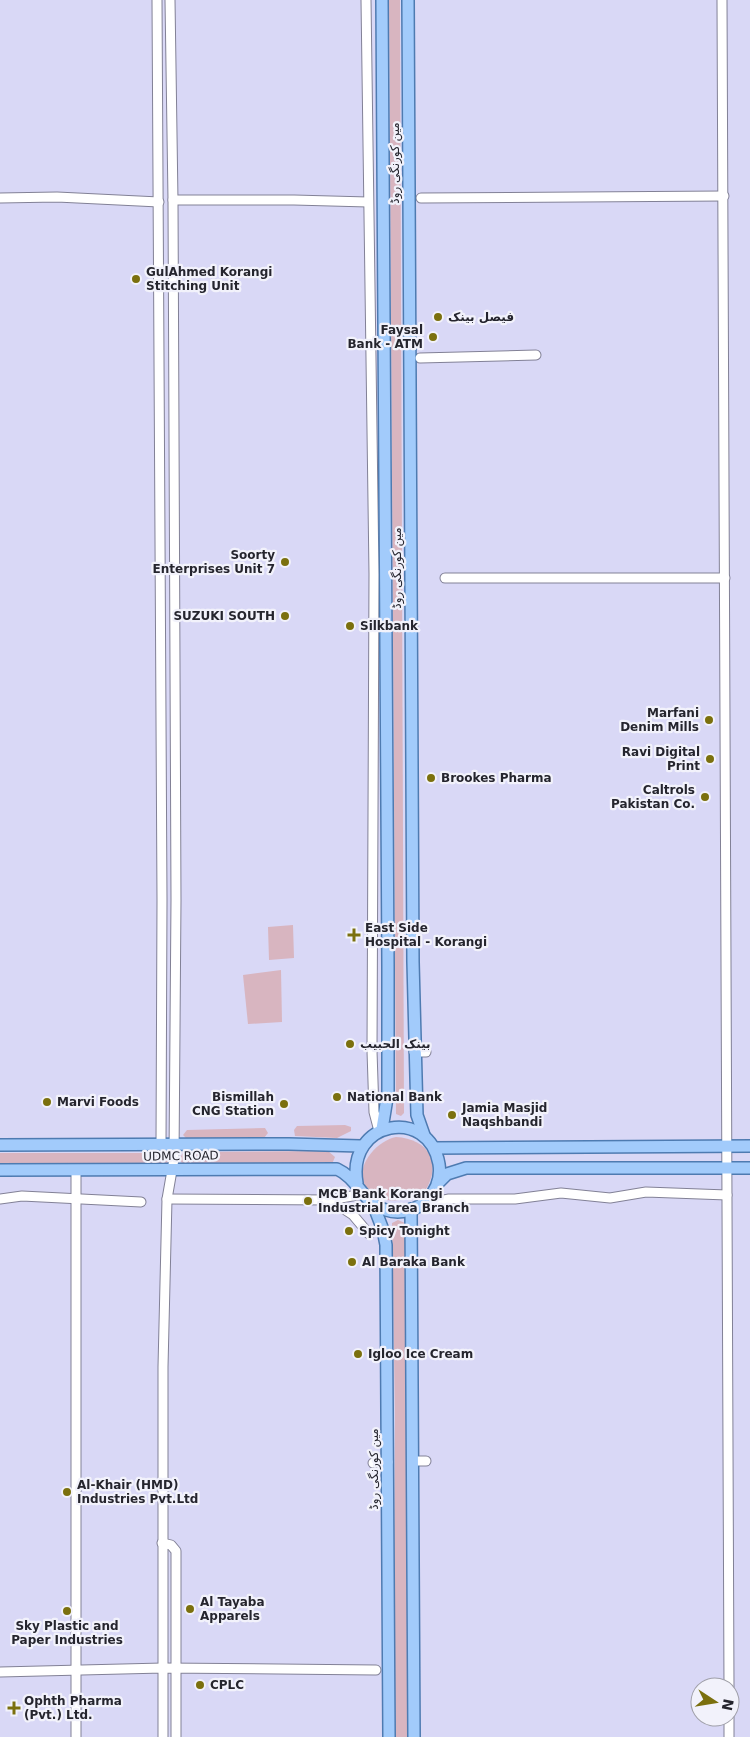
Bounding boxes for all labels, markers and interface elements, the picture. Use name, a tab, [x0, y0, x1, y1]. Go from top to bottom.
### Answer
street label: مین کورنگی روڈ	[388, 122, 403, 204]
place label: GulAhmed Korangi Stitching Unit	[146, 265, 272, 293]
marker: GulAhmed Korangi Stitching Unit	[130, 273, 142, 285]
place label: فیصل بینک	[448, 310, 514, 324]
marker: فیصل بینک	[432, 311, 444, 323]
place label: Faysal Bank - ATM	[347, 323, 423, 351]
marker: Faysal Bank - ATM	[427, 331, 439, 343]
street label: مین کورنگی روڈ	[390, 527, 405, 609]
place label: Soorty Enterprises Unit 7	[153, 548, 275, 576]
marker: Soorty Enterprises Unit 7	[279, 556, 291, 568]
place label: SUZUKI SOUTH	[173, 609, 275, 623]
marker: SUZUKI SOUTH	[279, 610, 291, 622]
place label: Silkbank	[360, 619, 419, 633]
marker: Silkbank	[344, 620, 356, 632]
place label: Marfani Denim Mills	[620, 706, 699, 734]
marker: Marfani Denim Mills	[703, 714, 715, 726]
place label: Ravi Digital Print	[622, 745, 700, 773]
marker: Ravi Digital Print	[704, 753, 716, 765]
place label: Brookes Pharma	[441, 771, 552, 785]
marker: Brookes Pharma	[425, 772, 437, 784]
place label: Caltrols Pakistan Co.	[611, 783, 695, 811]
marker: Caltrols Pakistan Co.	[699, 791, 711, 803]
place label: East Side Hospital - Korangi	[365, 921, 487, 949]
marker: East Side Hospital - Korangi	[347, 928, 361, 942]
place label: بينک الحبيب	[360, 1037, 431, 1051]
marker: بينک الحبيب	[344, 1038, 356, 1050]
place label: Bismillah CNG Station	[192, 1090, 274, 1118]
place label: National Bank	[347, 1090, 443, 1104]
marker: National Bank	[331, 1091, 343, 1103]
place label: Marvi Foods	[57, 1095, 139, 1109]
marker: Marvi Foods	[41, 1096, 53, 1108]
marker: Bismillah CNG Station	[278, 1098, 290, 1110]
place label: Jamia Masjid Naqshbandi	[461, 1101, 547, 1129]
marker: Jamia Masjid Naqshbandi	[446, 1109, 458, 1121]
street label: UDMC ROAD	[143, 1148, 219, 1164]
place label: MCB Bank Korangi Industrial area Branch	[318, 1187, 469, 1215]
marker: MCB Bank Korangi Industrial area Branch	[302, 1195, 314, 1207]
place label: Spicy Tonight	[359, 1224, 450, 1238]
marker: Spicy Tonight	[343, 1225, 355, 1237]
place label: Al Baraka Bank	[362, 1255, 466, 1269]
marker: Al Baraka Bank	[346, 1256, 358, 1268]
place label: Igloo Ice Cream	[368, 1347, 473, 1361]
marker: Igloo Ice Cream	[352, 1348, 364, 1360]
street label: مین کورنگی روڈ	[367, 1428, 382, 1510]
place label: Al-Khair (HMD) Industries Pvt.Ltd	[77, 1478, 198, 1506]
marker: Al-Khair (HMD) Industries Pvt.Ltd	[61, 1486, 73, 1498]
place label: Al Tayaba Apparels	[200, 1595, 265, 1623]
marker: Al Tayaba Apparels	[184, 1603, 196, 1615]
marker: Sky Plastic and Paper Industries	[61, 1605, 73, 1617]
place label: Sky Plastic and Paper Industries	[11, 1619, 123, 1647]
north arrow	[690, 1677, 740, 1727]
place label: CPLC	[210, 1678, 244, 1692]
marker: CPLC	[194, 1679, 206, 1691]
place label: Ophth Pharma (Pvt.) Ltd.	[24, 1694, 122, 1722]
text: N	[719, 1697, 737, 1712]
marker: Ophth Pharma (Pvt.) Ltd.	[8, 1702, 20, 1714]

